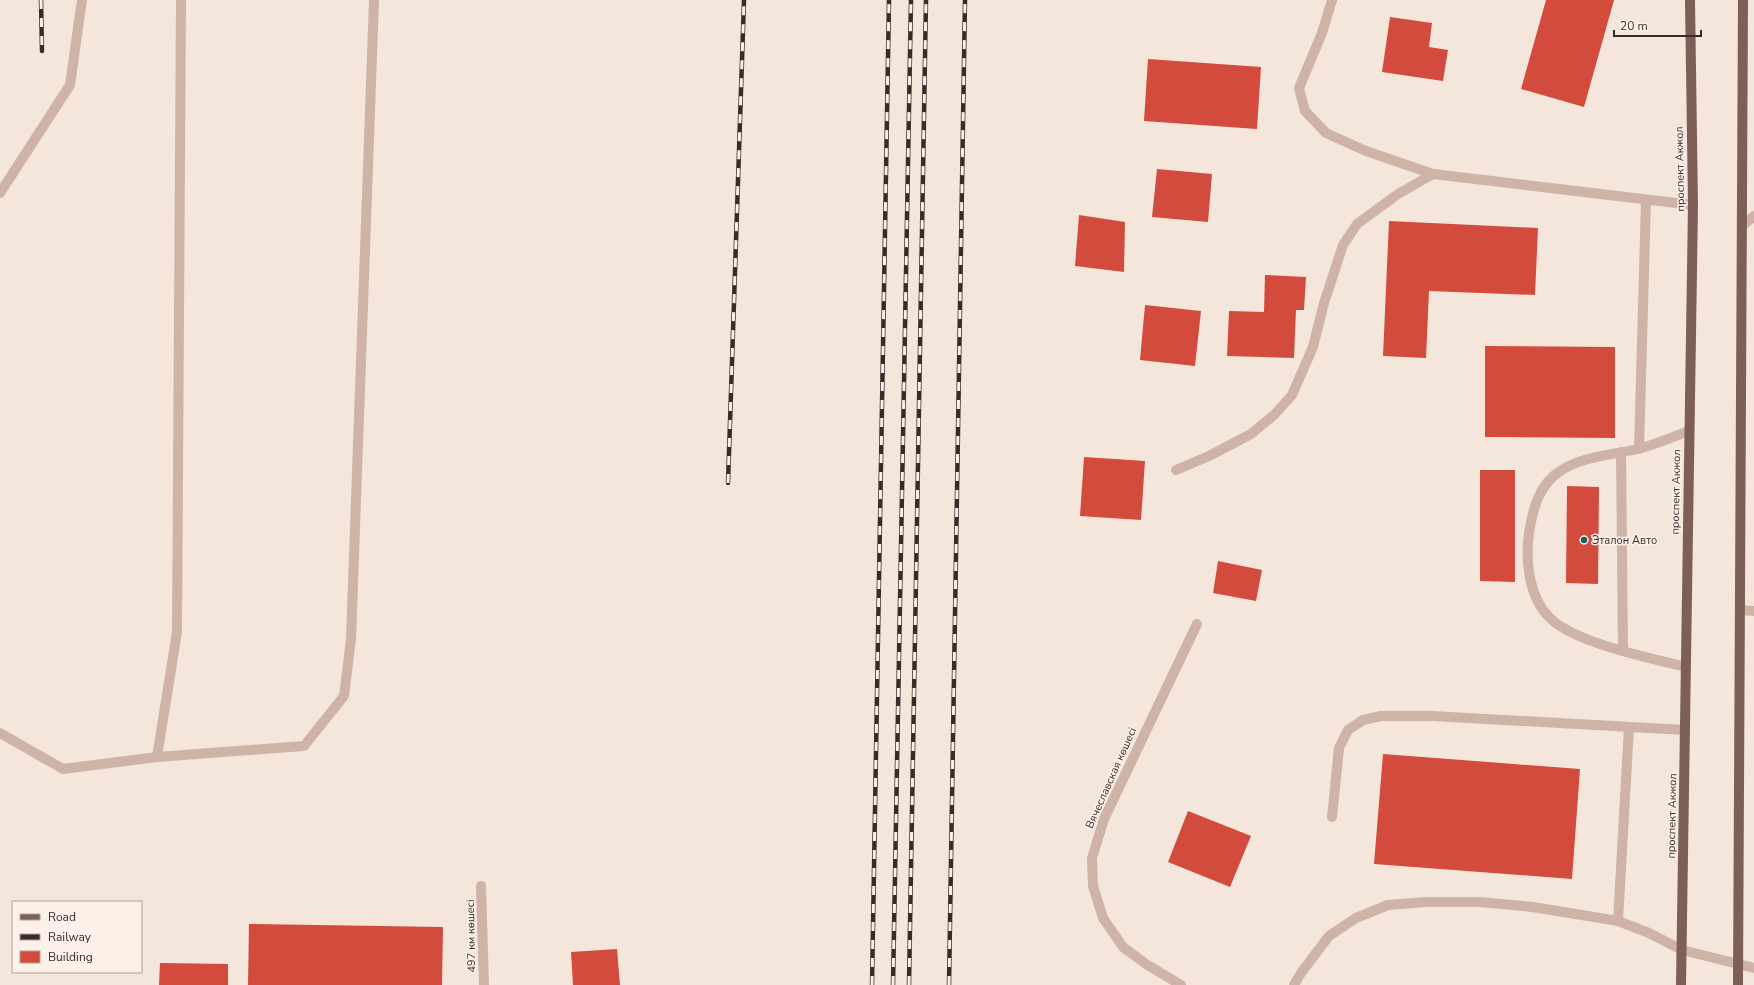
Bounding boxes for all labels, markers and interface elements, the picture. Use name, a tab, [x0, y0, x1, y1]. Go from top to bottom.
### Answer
scale bar	[1614, 12, 1701, 38]
text: 20 m	[1620, 18, 1648, 34]
street label: проспект Акжол	[1672, 126, 1688, 212]
street label: проспект Акжол	[1668, 449, 1684, 535]
place label: Эталон Авто	[1592, 533, 1657, 548]
marker: Эталон Авто	[1579, 535, 1589, 545]
street label: Вячеславская көшесі	[1082, 725, 1140, 831]
street label: проспект Акжол	[1664, 773, 1680, 859]
street label: 497 км көшесі	[463, 899, 479, 973]
legend	[12, 901, 142, 973]
text: Road	[48, 909, 76, 925]
text: Railway	[48, 929, 92, 945]
text: Building	[48, 949, 93, 965]

